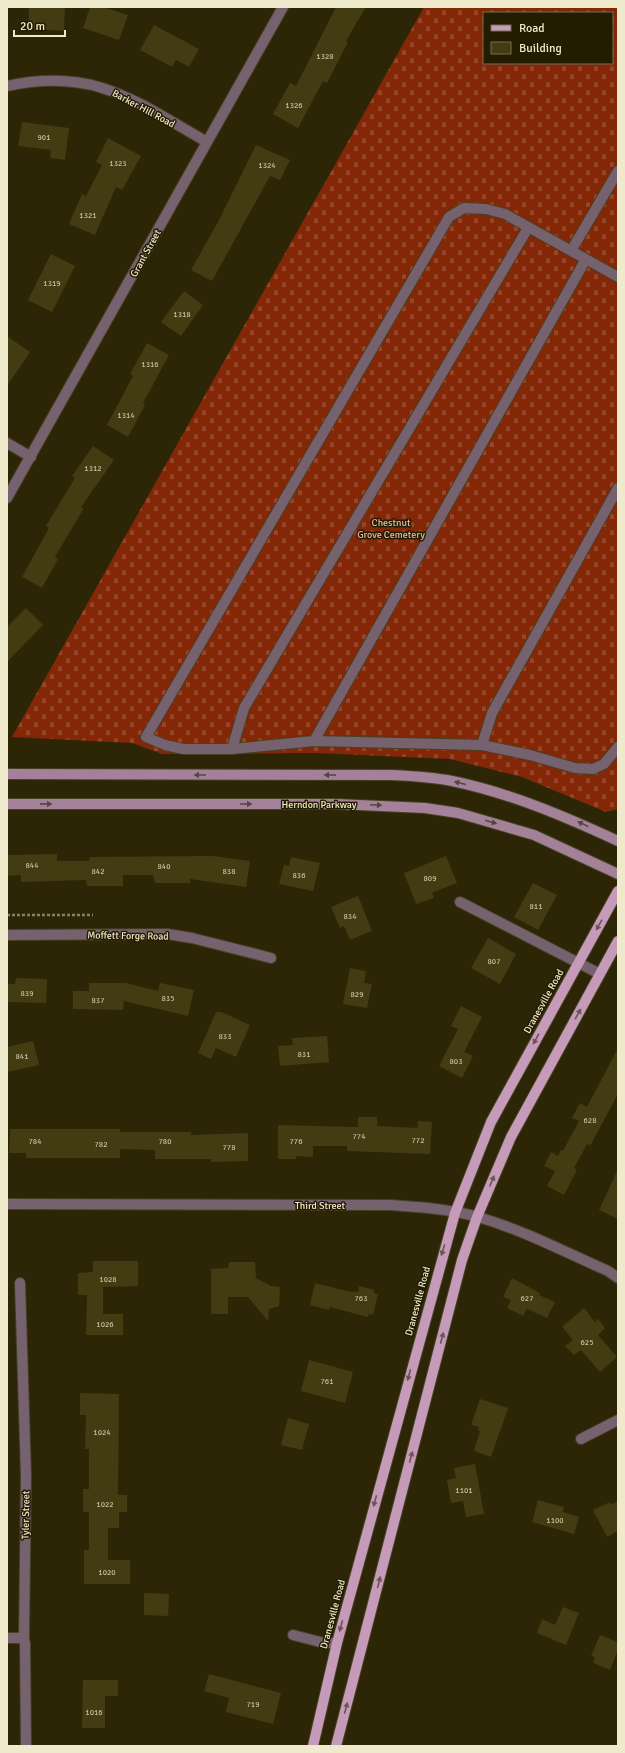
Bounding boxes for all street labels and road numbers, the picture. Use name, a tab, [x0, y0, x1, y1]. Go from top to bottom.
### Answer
street label: Barker Hill Road	[110, 87, 177, 130]
street label: Grant Street	[128, 227, 164, 279]
street label: Herndon Parkway	[281, 799, 357, 811]
street label: Moffett Forge Road	[87, 929, 169, 943]
street label: Dranesville Road	[521, 967, 566, 1036]
street label: Third Street	[295, 1200, 346, 1212]
street label: Dranesville Road	[403, 1265, 433, 1337]
street label: Tyler Street	[20, 1490, 32, 1539]
street label: Dranesville Road	[318, 1578, 348, 1650]

